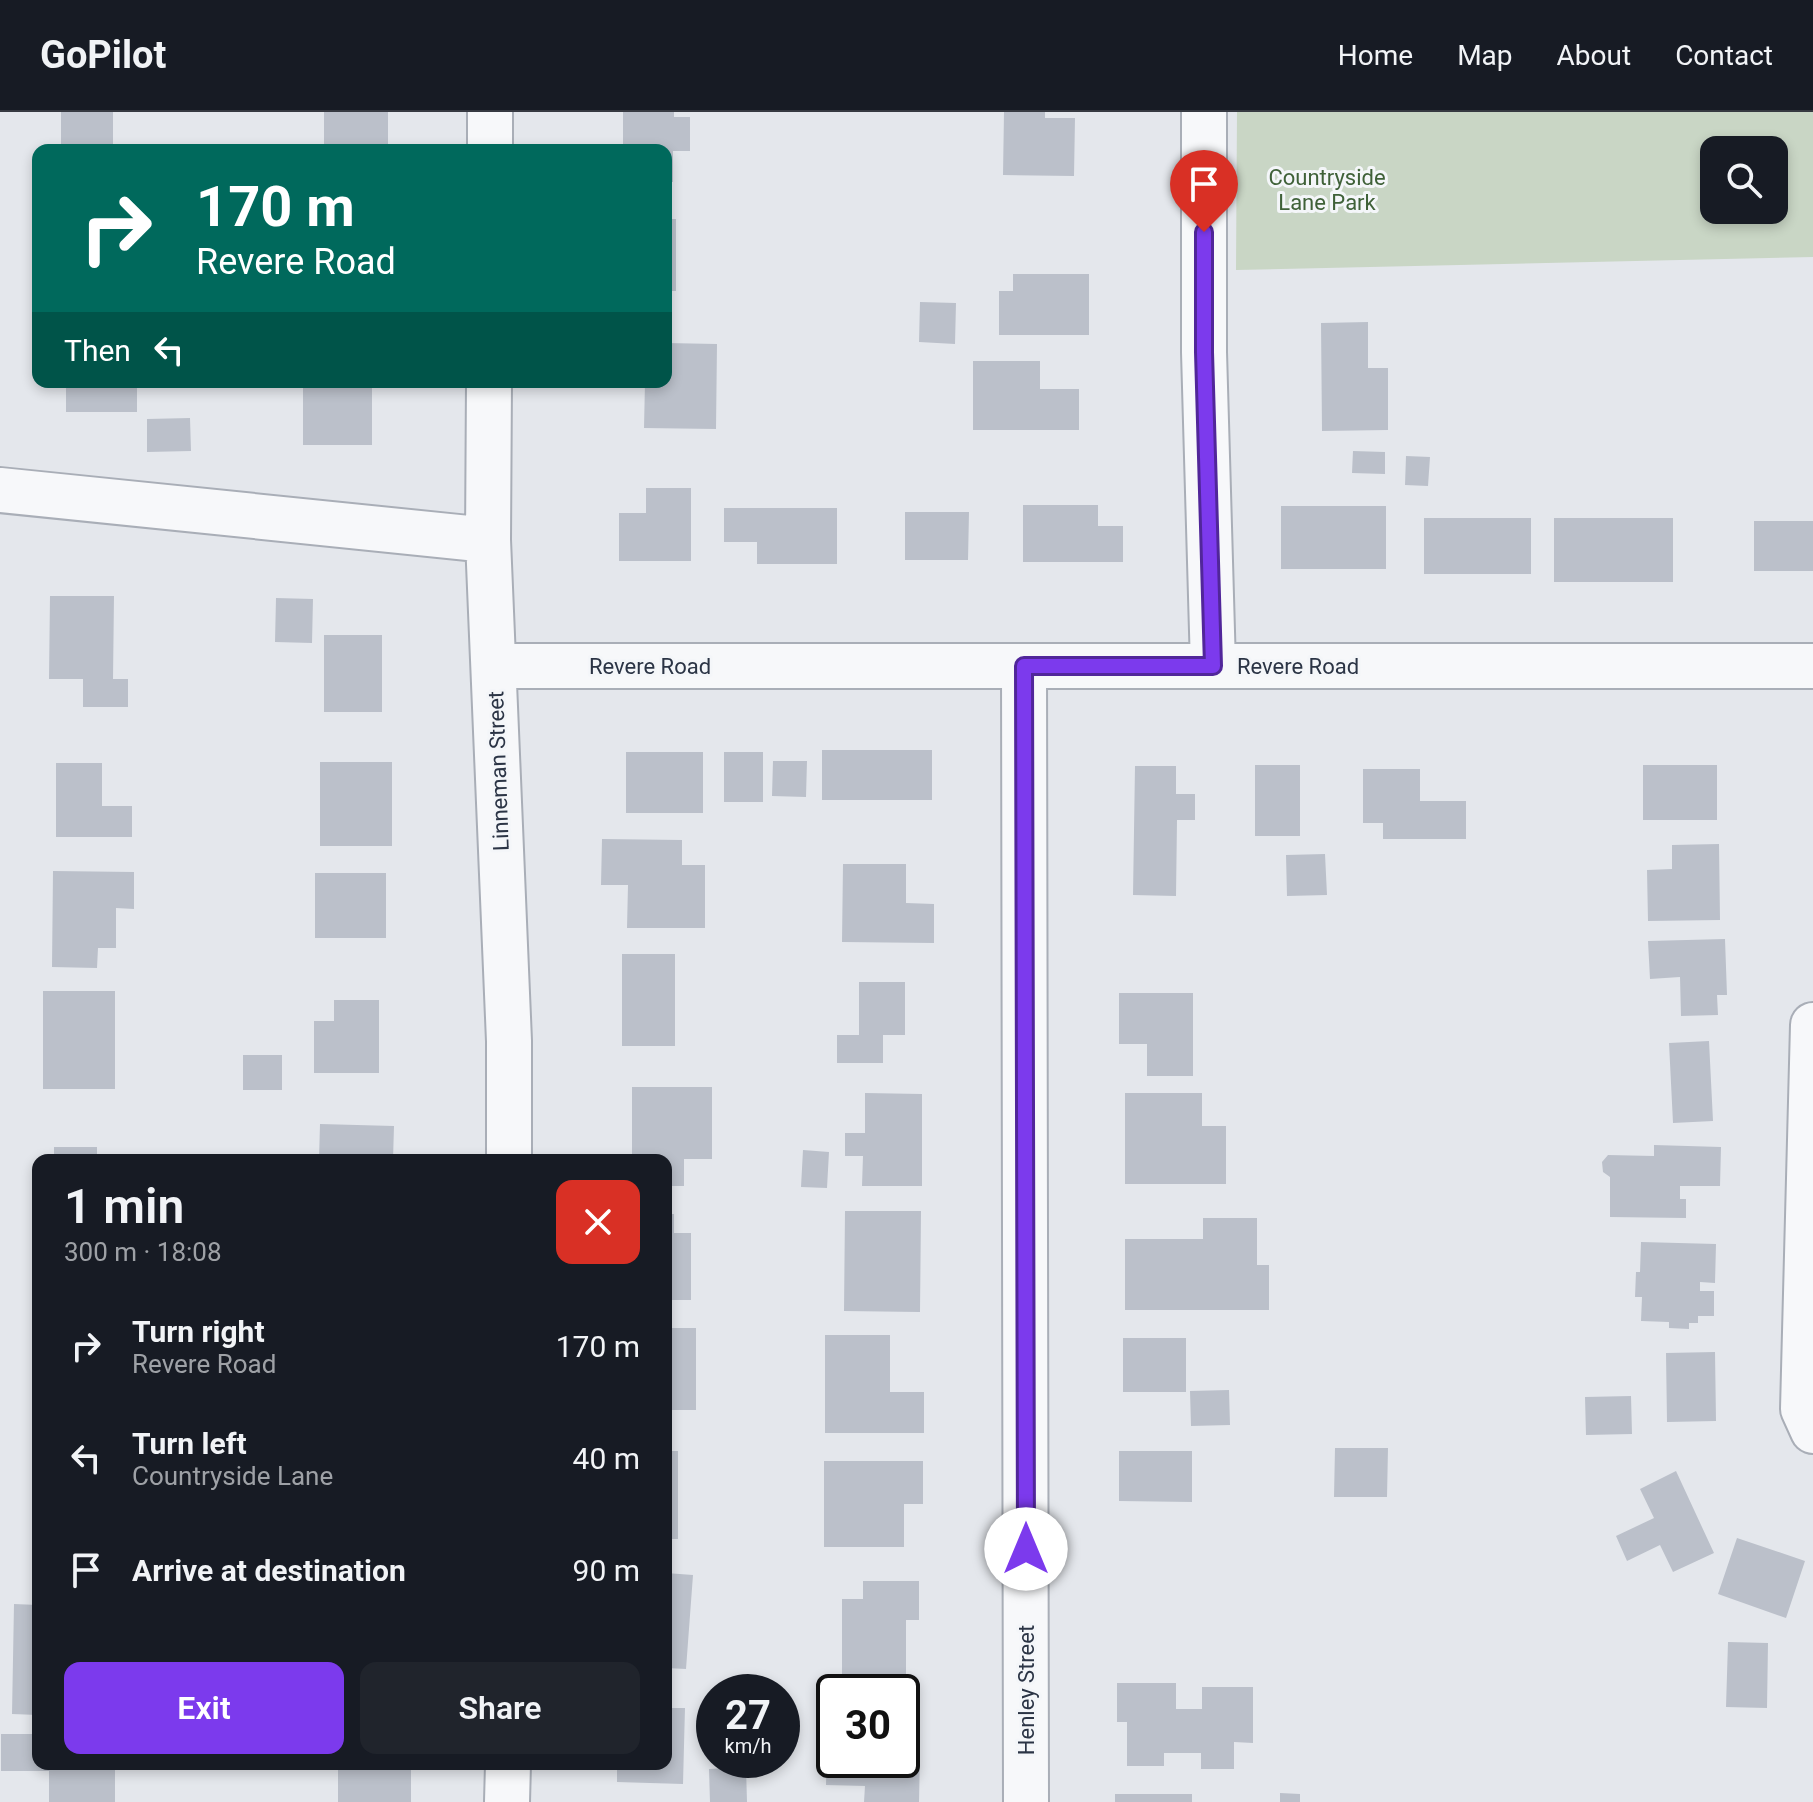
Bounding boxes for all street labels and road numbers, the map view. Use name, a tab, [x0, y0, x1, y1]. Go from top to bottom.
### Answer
street label: Revere Road	[589, 654, 711, 679]
street label: Revere Road	[1237, 654, 1359, 679]
street label: Linneman Street	[483, 691, 514, 851]
street label: Henley Street	[1014, 1625, 1039, 1755]

